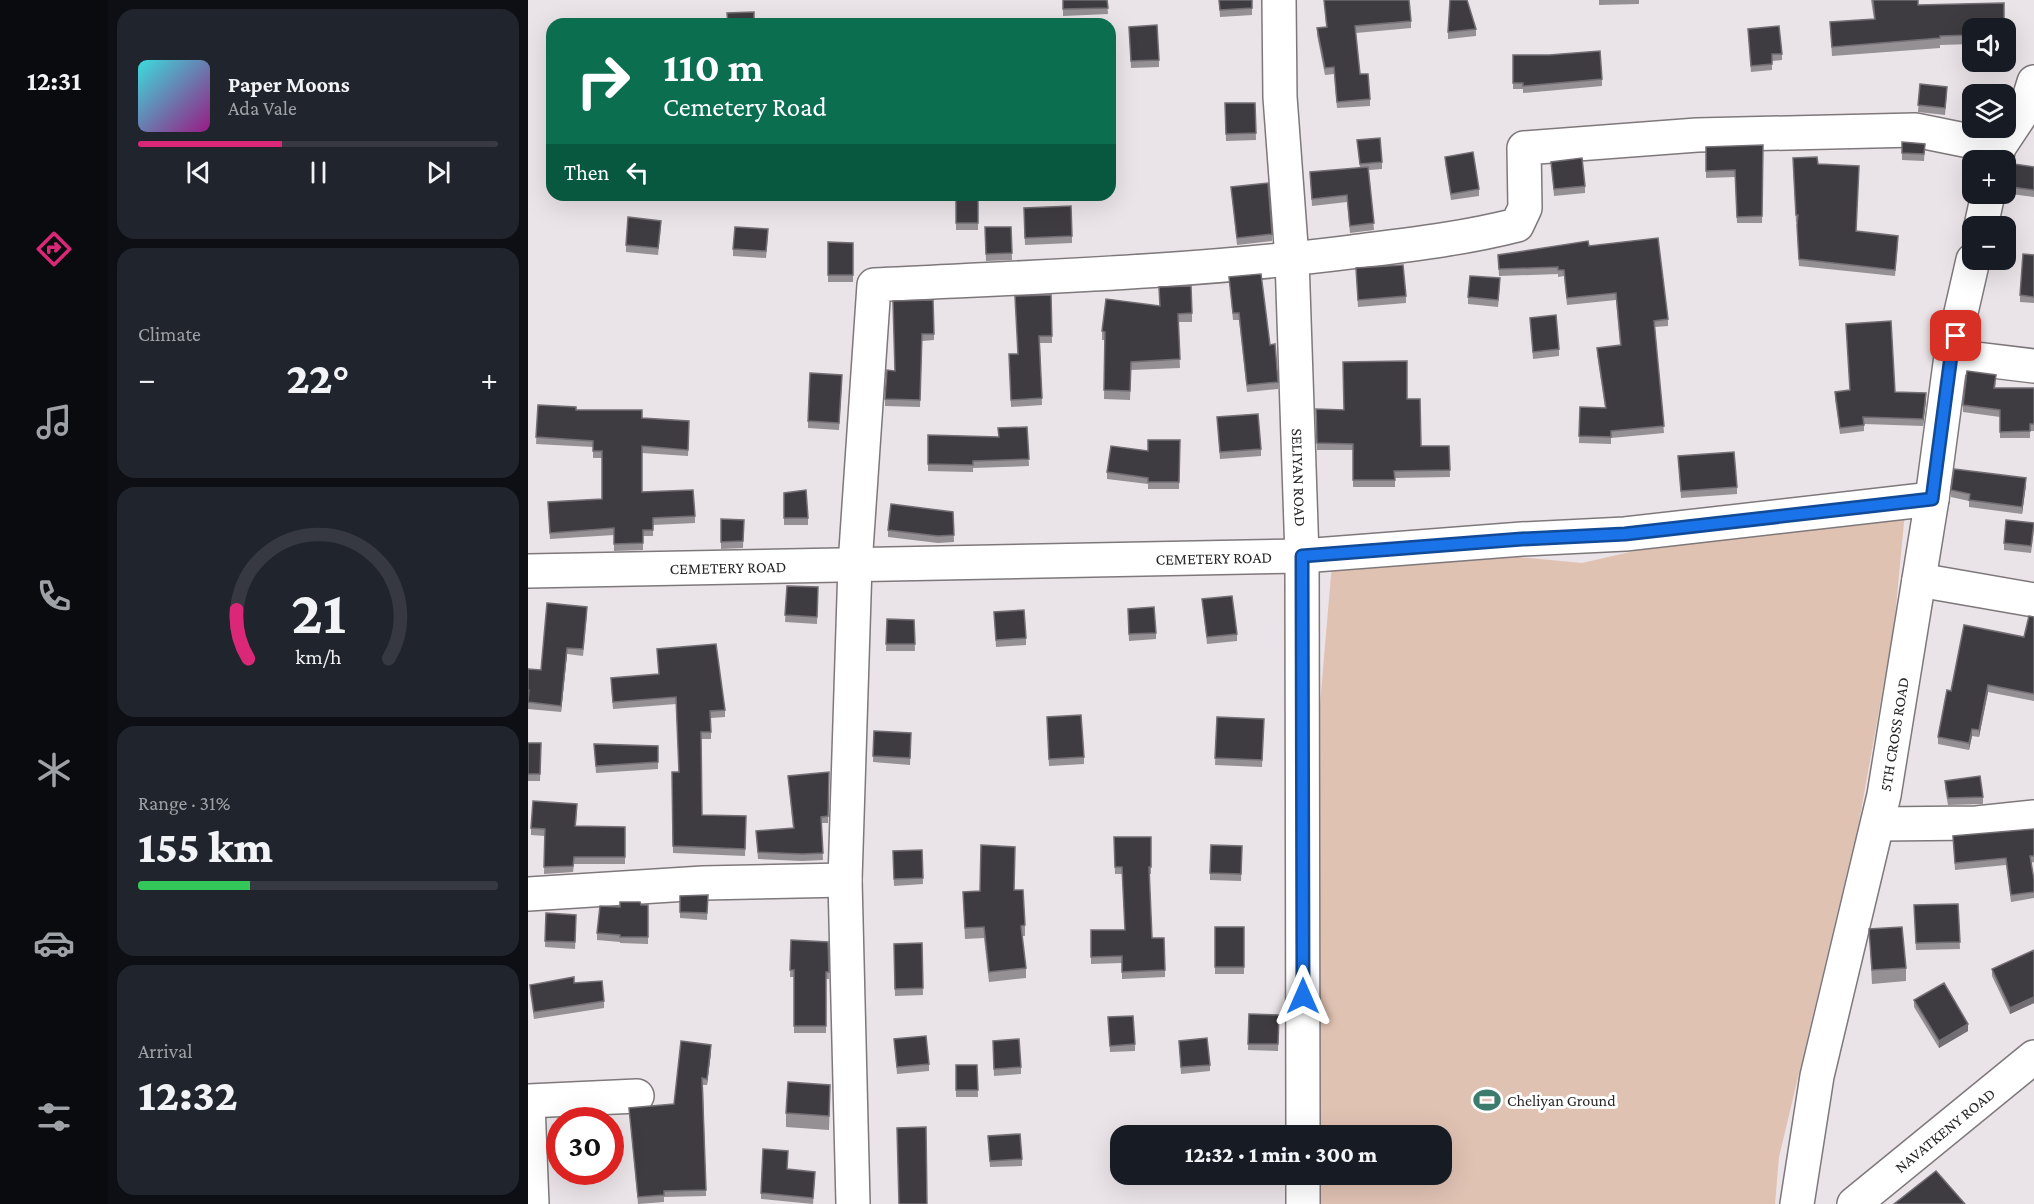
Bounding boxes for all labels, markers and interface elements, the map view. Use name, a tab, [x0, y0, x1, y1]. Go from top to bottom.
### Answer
map controls	[1962, 18, 2016, 270]
button: sound	[1962, 18, 2016, 72]
icon: right	[564, 42, 642, 120]
text: 110 m	[663, 43, 764, 90]
text: 12:31	[27, 66, 81, 96]
text: Paper Moons	[228, 72, 350, 97]
button: layers	[1962, 84, 2016, 138]
text: Cemetery Road	[663, 92, 827, 122]
text: Ada Vale	[228, 97, 297, 119]
button: +	[1962, 150, 2016, 204]
icon: previous	[182, 156, 215, 189]
icon: pause	[302, 156, 335, 189]
icon: next	[422, 156, 455, 189]
icon: left	[621, 156, 654, 189]
text: Then	[564, 160, 609, 185]
button: −	[1962, 216, 2016, 270]
icon: directions	[33, 228, 75, 270]
pin	[1930, 310, 1981, 361]
icon: arrive	[1939, 319, 1972, 352]
text: Climate	[138, 323, 201, 345]
text: 22°	[286, 353, 350, 403]
text: −	[138, 360, 155, 397]
text: +	[481, 360, 498, 397]
icon: music	[33, 401, 75, 443]
street label: SELIYAN ROAD	[1289, 428, 1310, 527]
street label: CEMETERY ROAD	[1155, 548, 1272, 567]
street label: CEMETERY ROAD	[670, 557, 786, 577]
icon: phone	[33, 575, 75, 617]
text: 21	[290, 577, 346, 646]
text: km/h	[295, 645, 342, 669]
street label: 5TH CROSS ROAD	[1876, 676, 1911, 793]
icon: climate	[33, 749, 75, 791]
text: Range · 31%	[138, 792, 231, 814]
text: 155 km	[138, 822, 273, 872]
icon: car	[33, 922, 75, 964]
position arrow	[1271, 964, 1335, 1028]
text: Arrival	[138, 1040, 192, 1062]
text: 12:32	[138, 1070, 238, 1120]
street label: NAVATKENY ROAD	[1891, 1084, 1998, 1176]
sports icon: Cheliyan Ground	[1472, 1085, 1502, 1115]
place label: Cheliyan Ground	[1507, 1092, 1616, 1110]
icon: filters	[33, 1096, 75, 1138]
speed limit sign: 30	[546, 1107, 624, 1185]
text: 12:32 · 1 min · 300 m	[1185, 1142, 1377, 1167]

